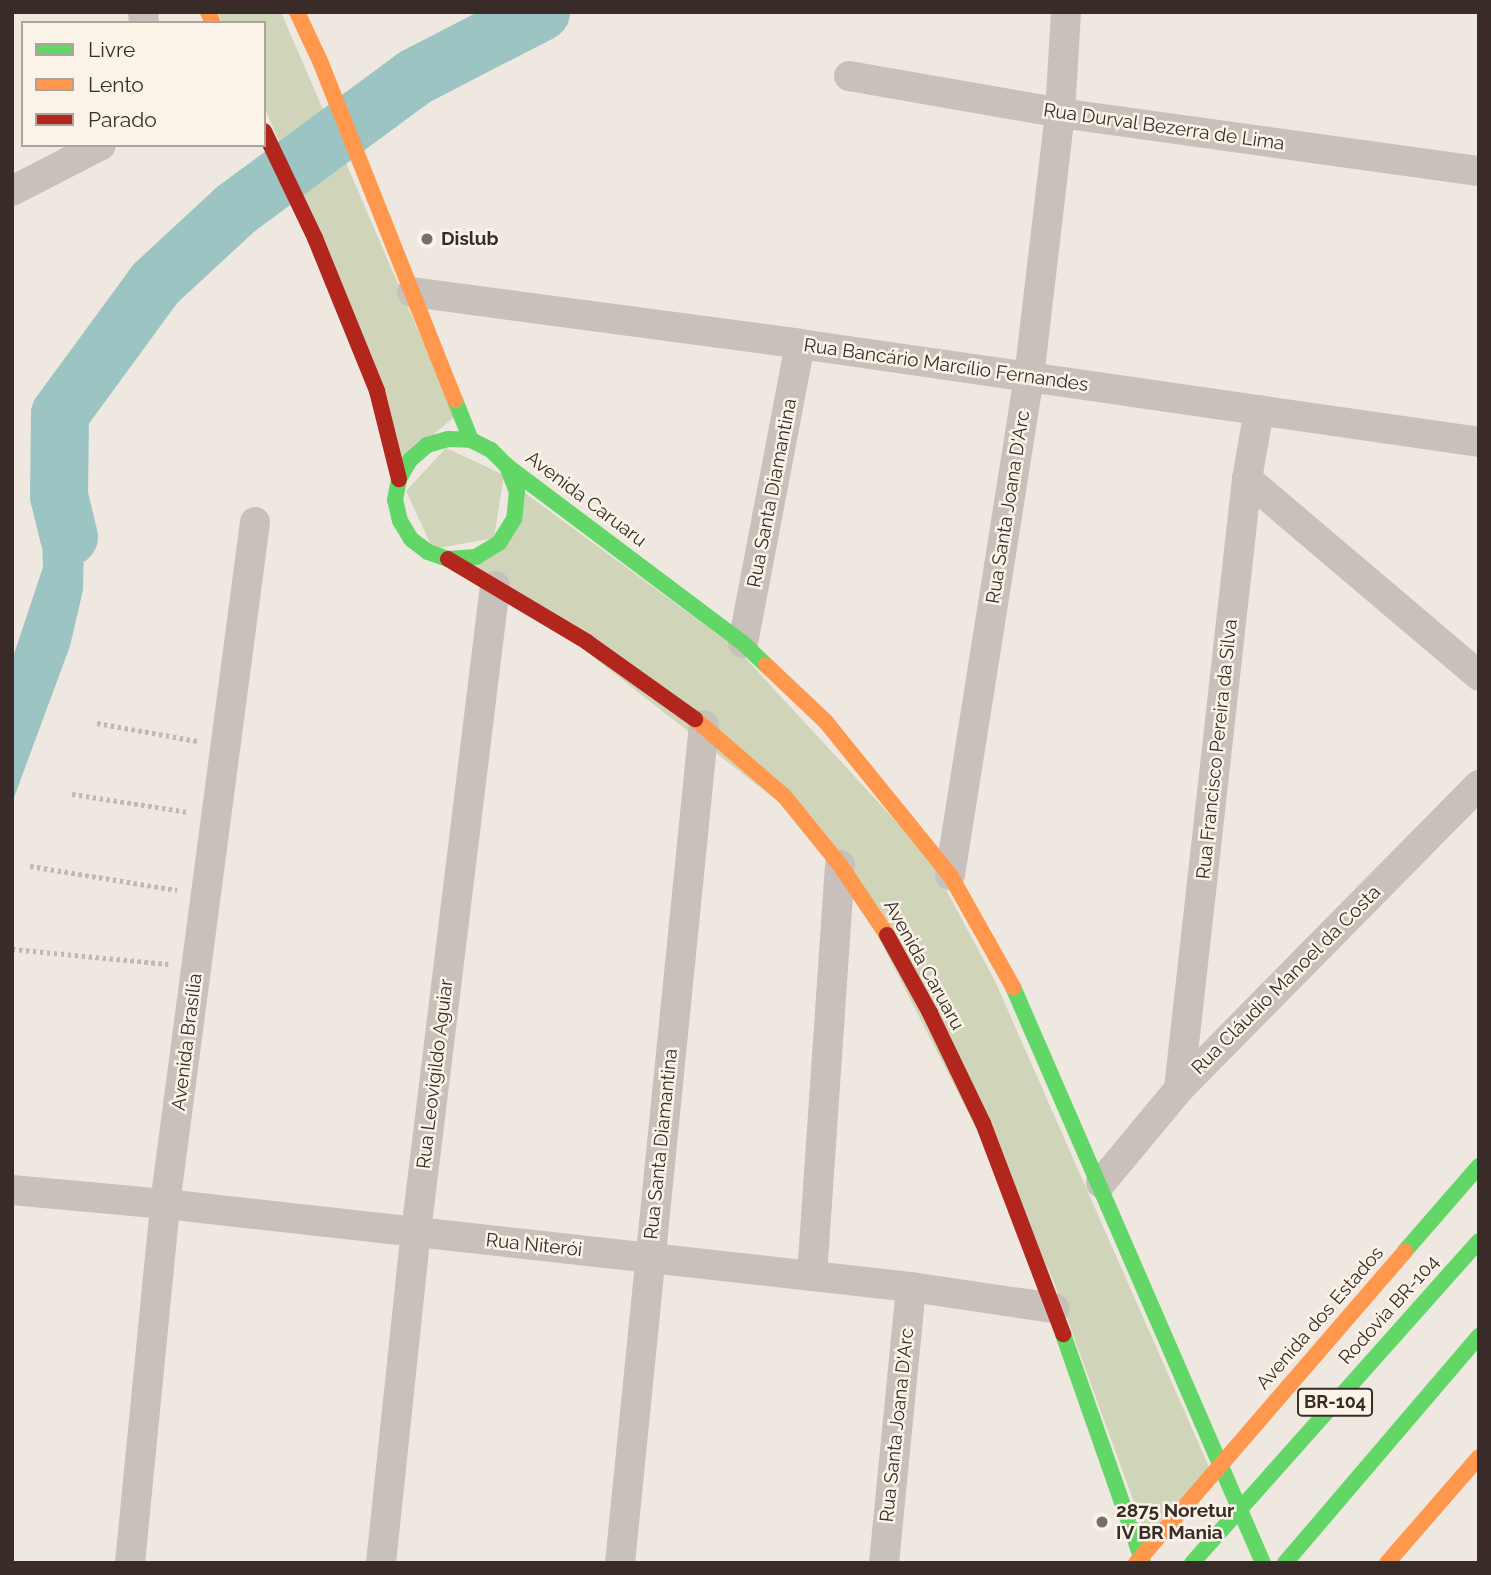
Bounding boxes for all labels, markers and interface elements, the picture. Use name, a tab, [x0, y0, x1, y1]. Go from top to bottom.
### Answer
legend	[21, 21, 266, 147]
text: Livre	[88, 37, 135, 62]
text: Lento	[88, 72, 144, 97]
street label: Rua Durval Bezerra de Lima	[1042, 99, 1286, 155]
text: Parado	[88, 107, 157, 132]
place label: Dislub	[441, 228, 499, 250]
marker: Dislub	[419, 231, 435, 247]
street label: Rua Bancário Marcílio Fernandes	[802, 334, 1090, 396]
street label: Rua Santa Diamantina	[742, 397, 802, 589]
street label: Rua Santa Joana D'Arc	[981, 409, 1035, 605]
street label: Avenida Caruaru	[521, 446, 651, 552]
street label: Rua Francisco Pereira da Silva	[1192, 618, 1242, 880]
street label: Rua Cláudio Manoel da Costa	[1187, 881, 1385, 1079]
street label: Avenida Caruaru	[879, 896, 969, 1034]
street label: Avenida Brasília	[167, 972, 207, 1112]
street label: Rua Leovigildo Aguiar	[412, 977, 458, 1171]
street label: Rua Santa Diamantina	[640, 1047, 682, 1241]
street label: Rua Niterói	[485, 1229, 583, 1261]
street label: Avenida dos Estados	[1252, 1242, 1388, 1394]
street label: Rodovia BR-104	[1334, 1251, 1444, 1369]
street label: Rua Santa Joana D'Arc	[875, 1326, 919, 1524]
road number: BR-104	[1296, 1387, 1374, 1416]
place label: 2875 Noretur IV BR Mania	[1116, 1500, 1234, 1544]
marker: 2875 Noretur IV BR Mania	[1094, 1514, 1110, 1530]

